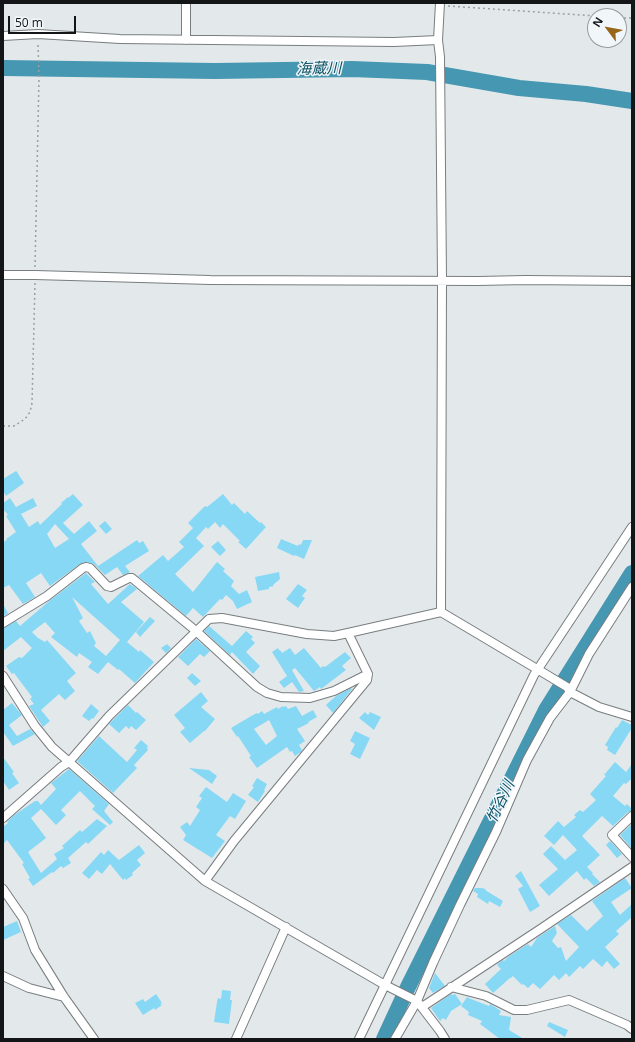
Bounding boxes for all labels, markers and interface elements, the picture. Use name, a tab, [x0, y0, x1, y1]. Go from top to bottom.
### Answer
scale bar	[10, 8, 78, 34]
north arrow	[587, 8, 627, 48]
text: 50 m	[15, 14, 43, 31]
text: N	[589, 14, 606, 30]
water label: 海蔵川	[296, 60, 342, 78]
water label: 竹谷川	[483, 778, 519, 826]

